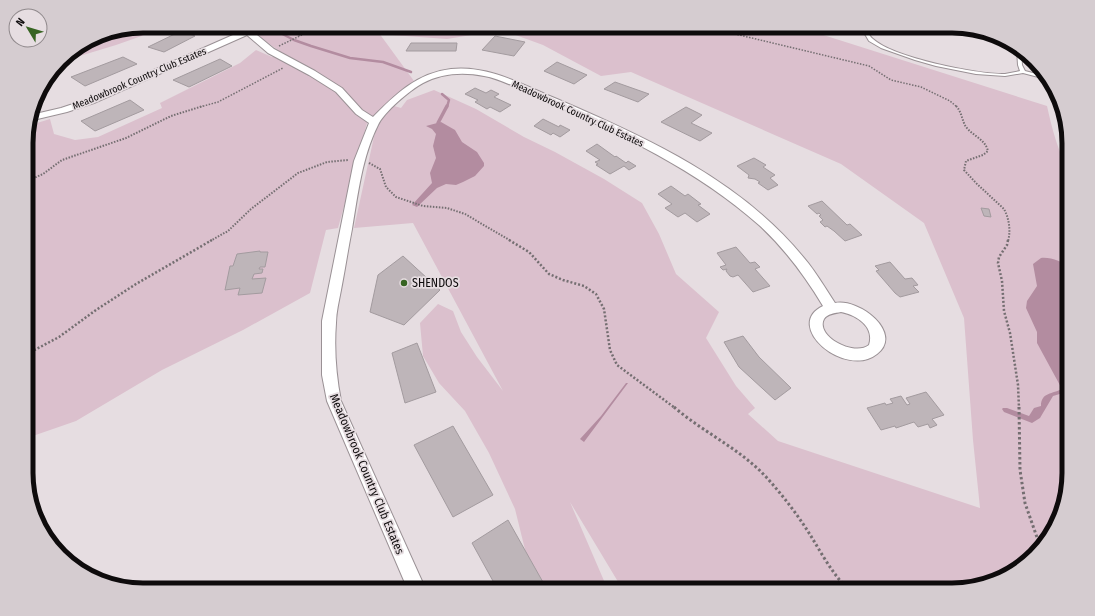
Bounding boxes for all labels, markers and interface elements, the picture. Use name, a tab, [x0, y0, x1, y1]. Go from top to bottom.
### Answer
north arrow	[8, 8, 48, 48]
text: N	[13, 16, 28, 29]
street label: Meadowbrook Country Club Estates	[71, 45, 208, 113]
street label: Meadowbrook Country Club Estates	[510, 78, 645, 150]
place label: SHENDOS	[412, 276, 459, 290]
marker: SHENDOS	[399, 278, 409, 288]
street label: Meadowbrook Country Club Estates	[327, 392, 407, 556]

